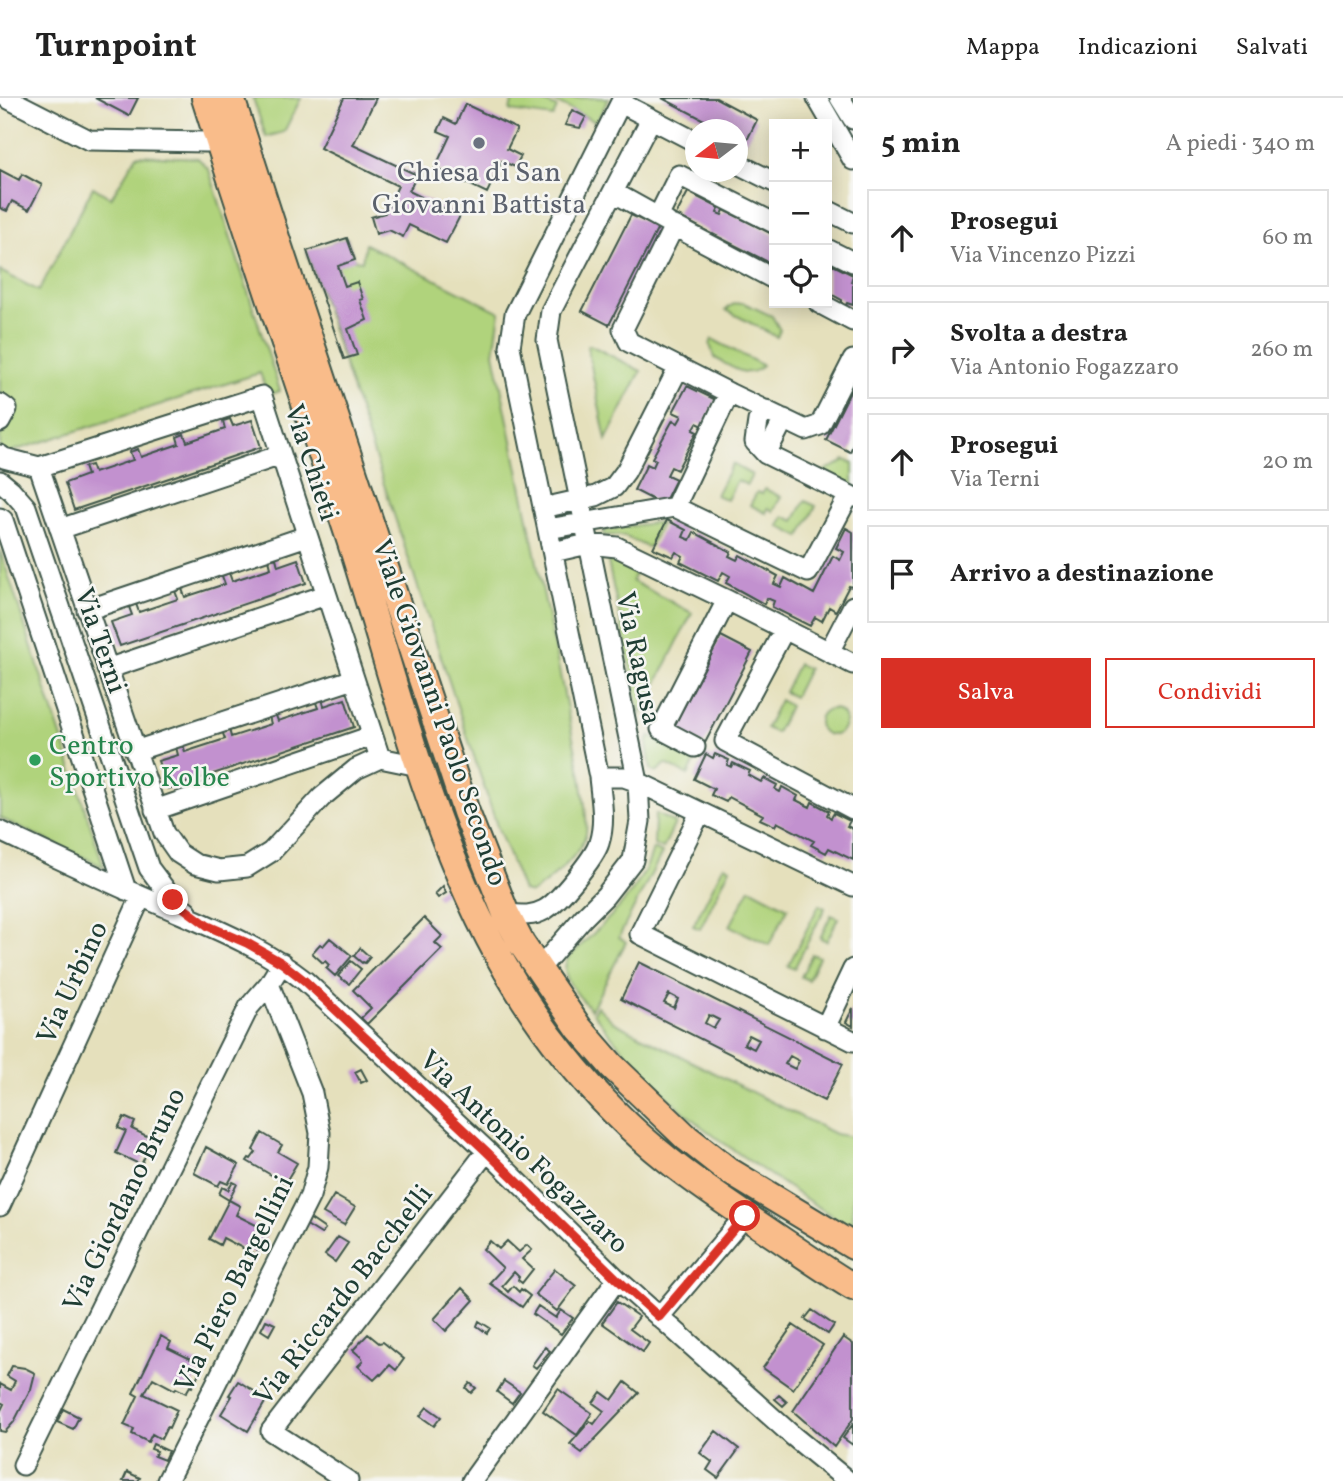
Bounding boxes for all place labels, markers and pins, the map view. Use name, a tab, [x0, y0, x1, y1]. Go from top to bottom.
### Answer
marker: Chiesa di San Giovanni Battista	[471, 135, 487, 151]
place label: Chiesa di San Giovanni Battista	[372, 154, 586, 225]
place label: Centro Sportivo Kolbe	[49, 727, 230, 798]
marker: Centro Sportivo Kolbe	[27, 752, 43, 768]

